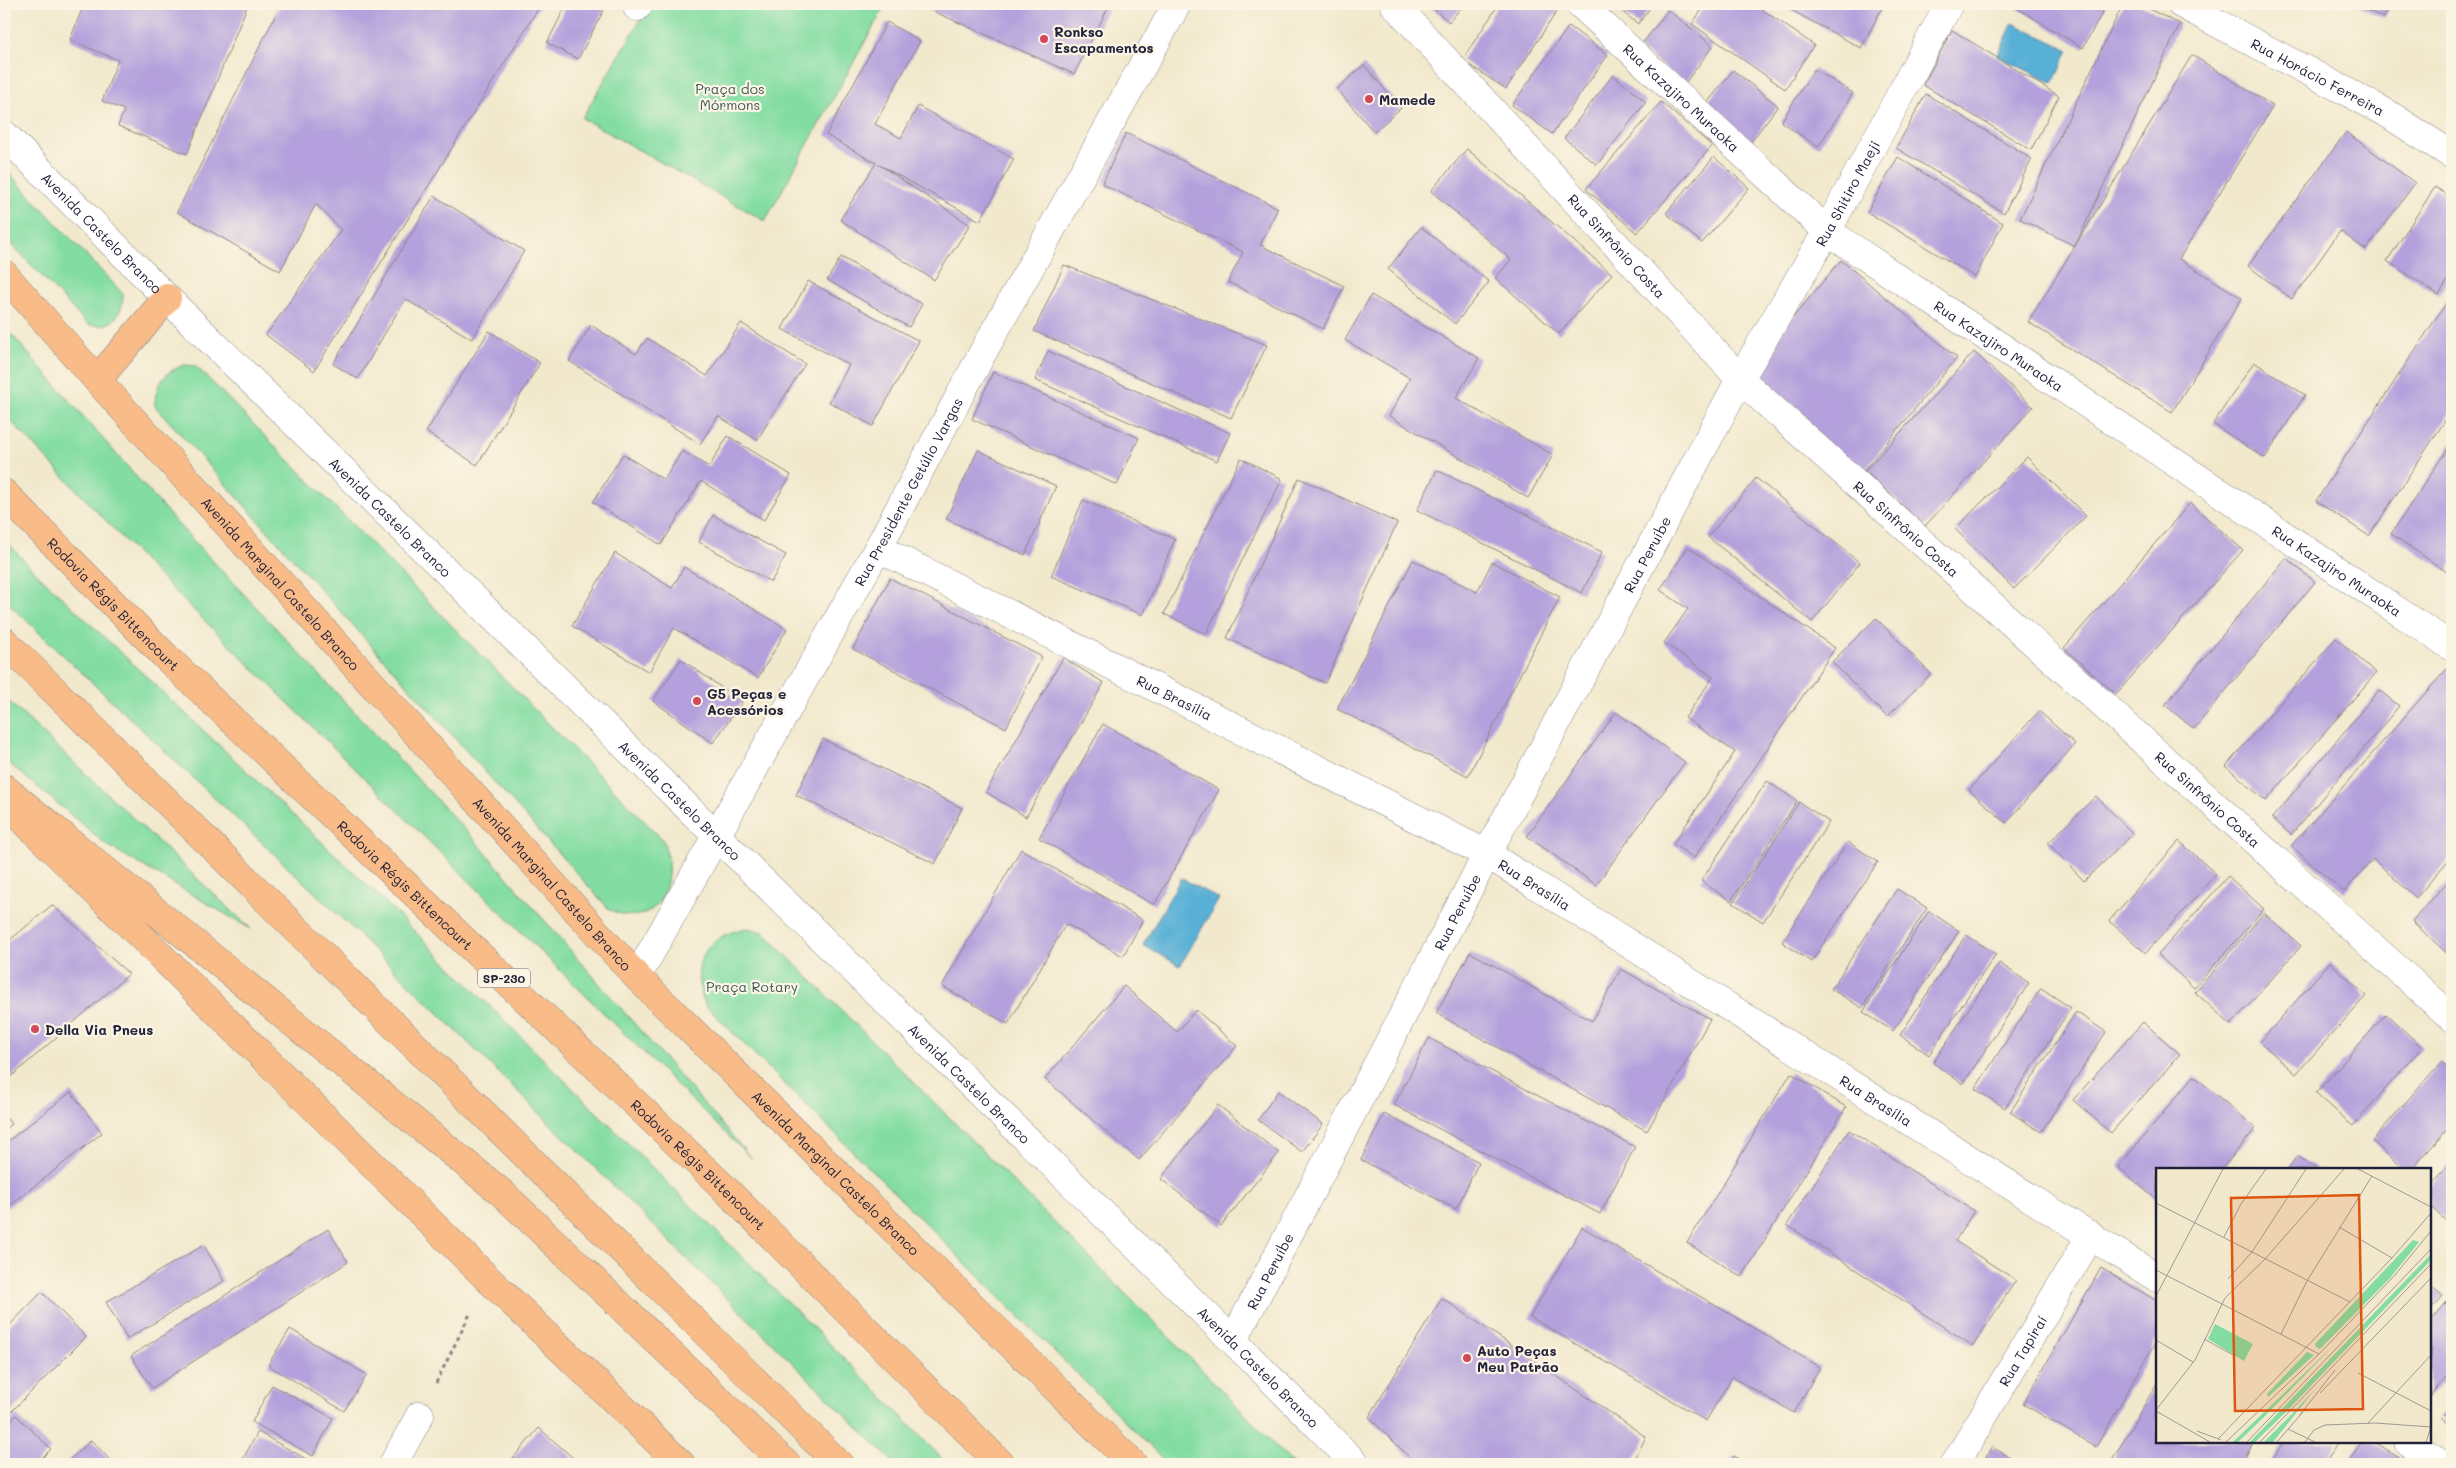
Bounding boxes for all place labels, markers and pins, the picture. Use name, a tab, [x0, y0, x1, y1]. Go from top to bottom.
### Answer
place label: Ronkso Escapamentos	[1054, 22, 1154, 57]
marker: Ronkso Escapamentos	[1038, 33, 1050, 45]
place label: Mamede	[1379, 90, 1436, 109]
marker: Mamede	[1363, 93, 1375, 105]
place label: G5 Peças e Acessórios	[707, 684, 786, 719]
marker: G5 Peças e Acessórios	[691, 695, 703, 707]
place label: Della Via Pneus	[45, 1020, 153, 1039]
marker: Della Via Pneus	[29, 1023, 41, 1035]
place label: Auto Peças Meu Patrão	[1477, 1341, 1559, 1376]
marker: Auto Peças Meu Patrão	[1461, 1352, 1473, 1364]

